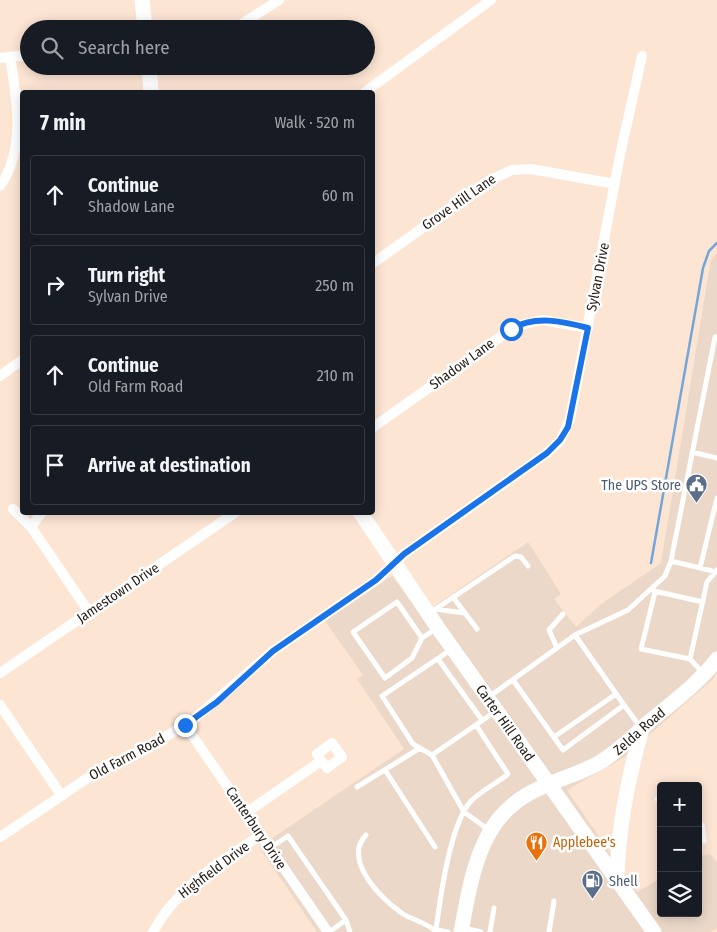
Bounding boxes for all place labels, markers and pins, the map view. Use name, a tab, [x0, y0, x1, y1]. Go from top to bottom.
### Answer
public building icon: The UPS Store	[685, 473, 709, 504]
place label: The UPS Store	[601, 477, 681, 494]
restaurant icon: Applebee's	[525, 830, 549, 861]
place label: Applebee's	[553, 834, 616, 851]
fuel station icon: Shell	[581, 869, 605, 900]
place label: Shell	[609, 873, 638, 890]

